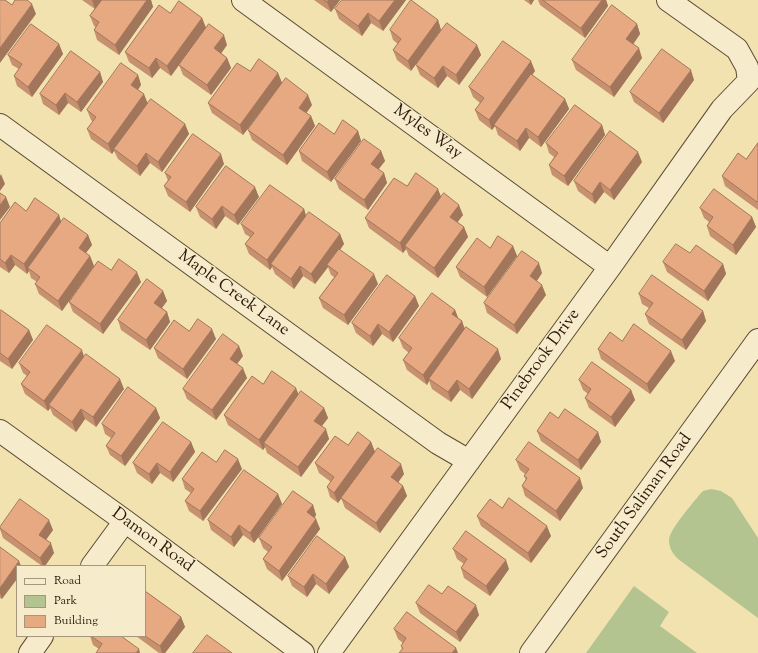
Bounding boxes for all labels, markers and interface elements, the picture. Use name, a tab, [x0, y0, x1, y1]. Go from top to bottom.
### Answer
street label: Myles Way	[388, 101, 466, 165]
street label: Maple Creek Lane	[173, 247, 293, 341]
street label: Pinebrook Drive	[499, 306, 585, 414]
street label: South Saliman Road	[593, 430, 697, 564]
street label: Damon Road	[107, 504, 197, 578]
legend	[16, 565, 146, 637]
text: Road	[54, 572, 81, 590]
text: Park	[54, 592, 77, 610]
text: Building	[54, 612, 98, 630]

